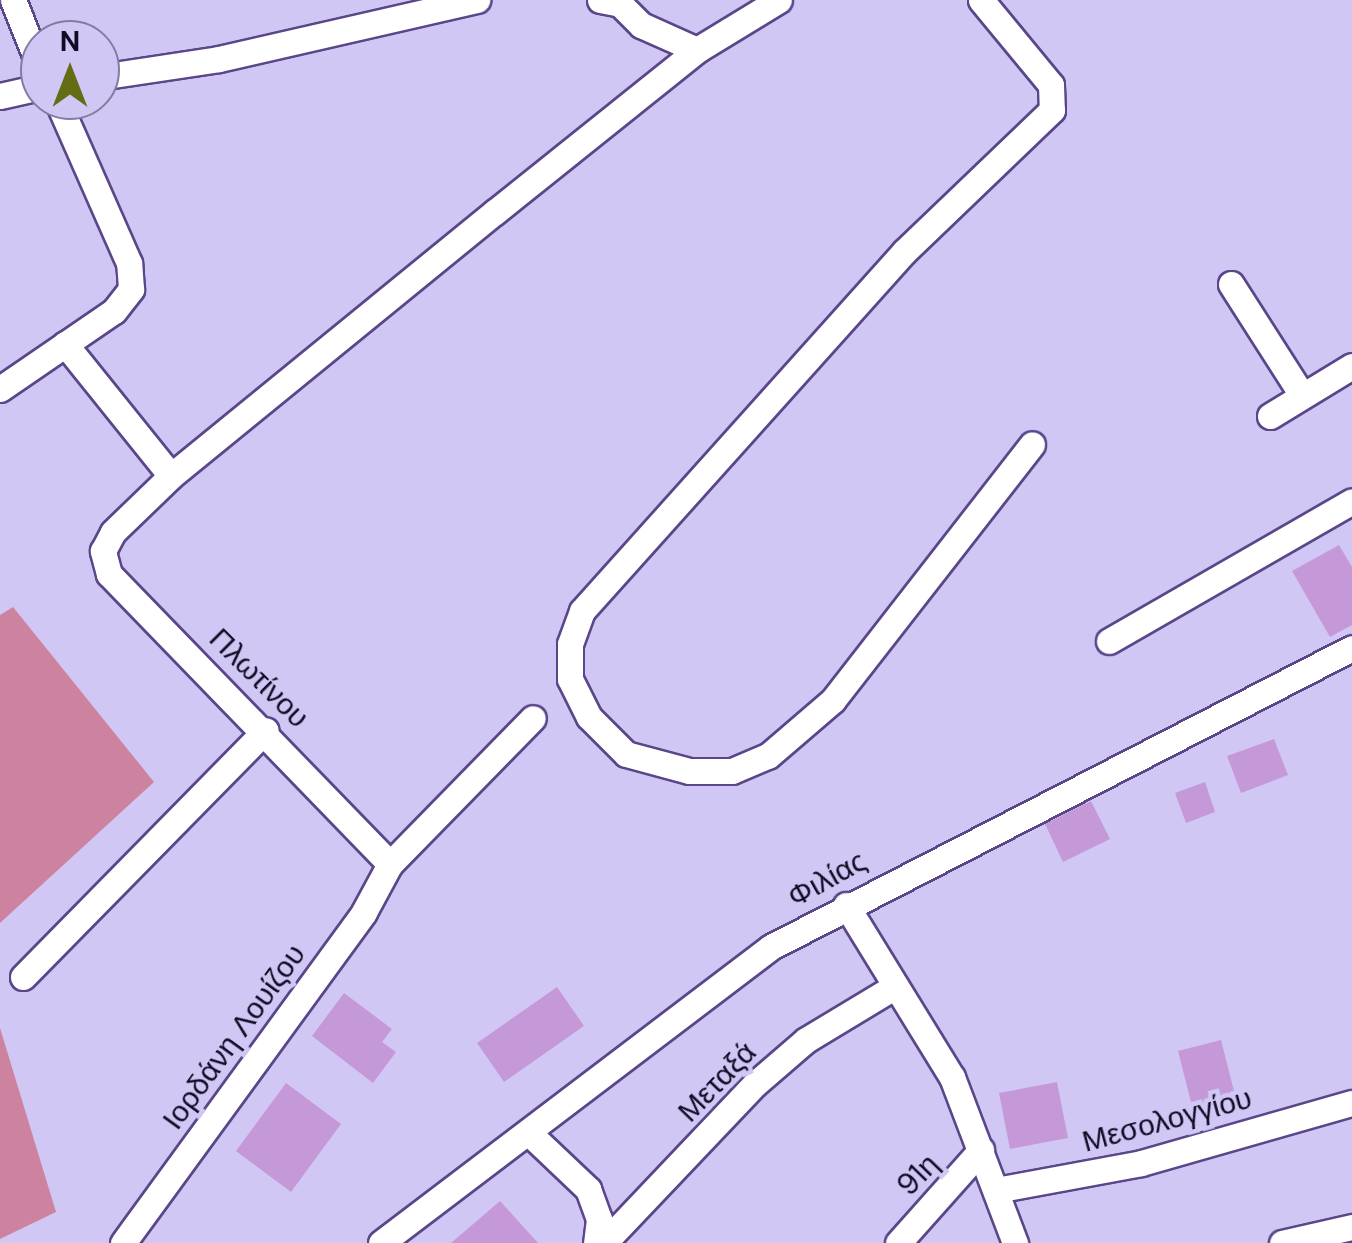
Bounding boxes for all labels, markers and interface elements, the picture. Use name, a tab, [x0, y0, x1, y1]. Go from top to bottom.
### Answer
north arrow	[20, 20, 120, 120]
text: N	[60, 23, 80, 60]
street label: Πλωτίνου	[202, 621, 316, 735]
street label: Φιλίας	[782, 843, 872, 915]
street label: Ιορδάνη Λουίζου	[155, 937, 313, 1137]
street label: Μεταξά	[670, 1035, 764, 1129]
street label: Μεσολογγίου	[1078, 1080, 1256, 1160]
street label: 91η	[890, 1147, 946, 1203]

